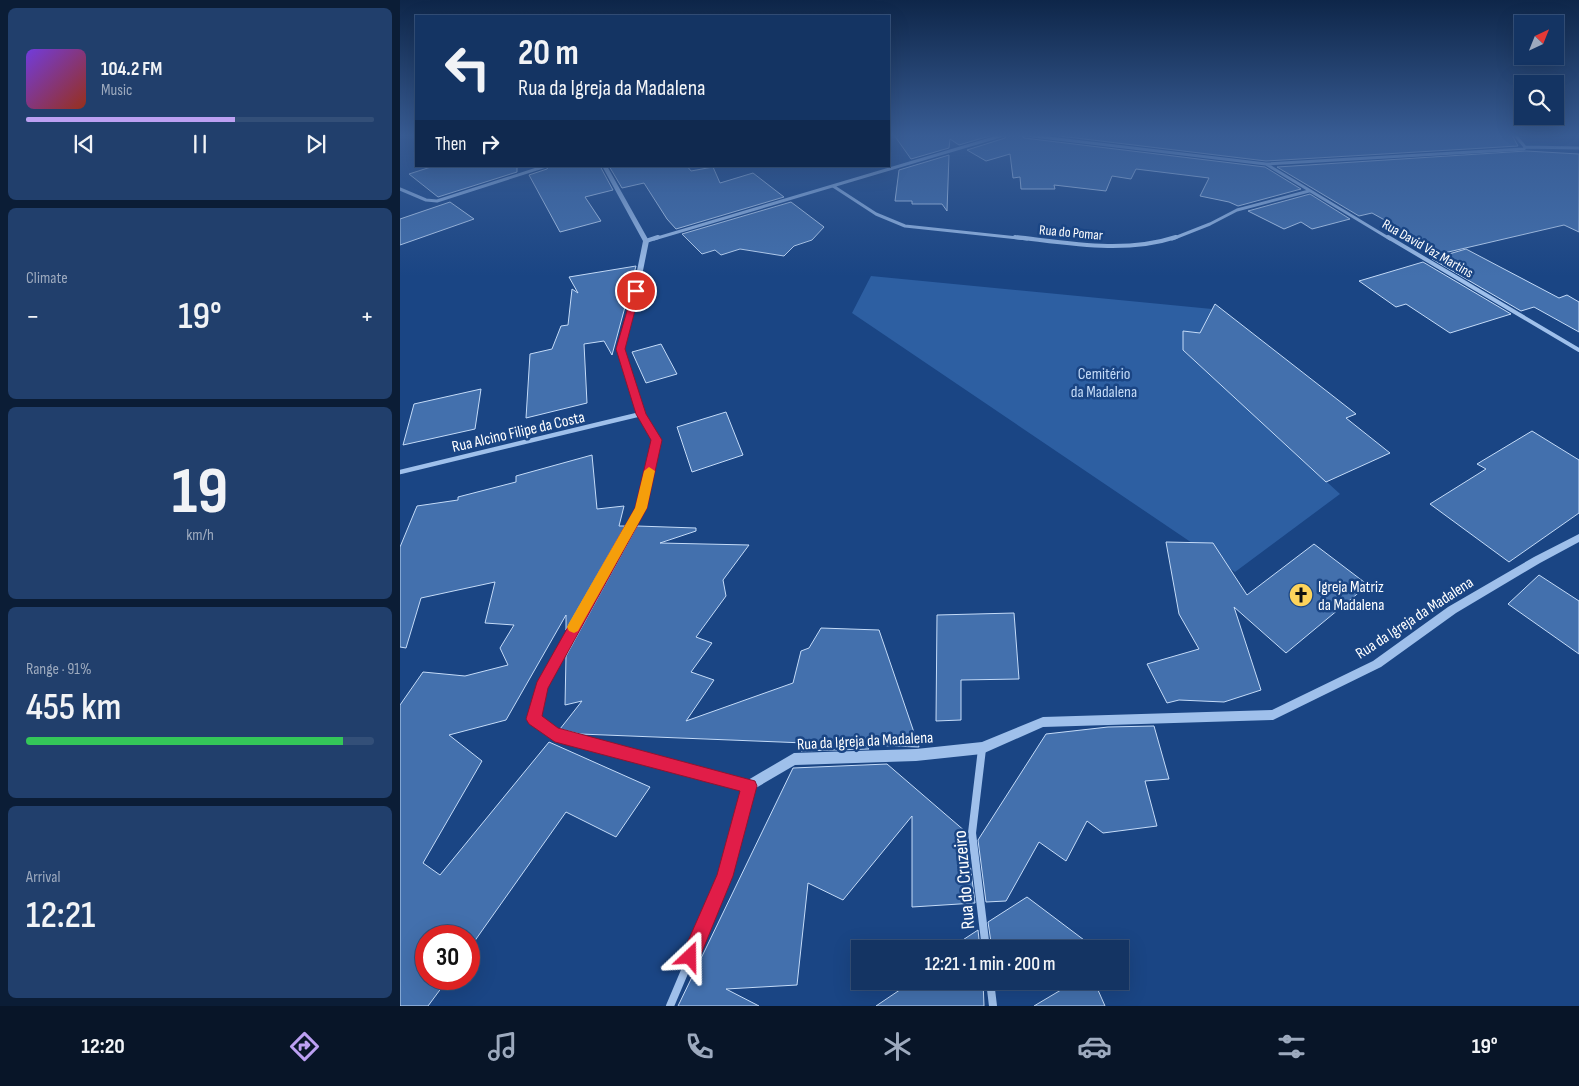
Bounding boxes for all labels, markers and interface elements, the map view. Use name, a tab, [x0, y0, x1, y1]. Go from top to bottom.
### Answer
north arrow	[1514, 15, 1564, 65]
map controls	[1514, 15, 1564, 125]
text: 20 m	[518, 32, 579, 75]
icon: left	[435, 35, 500, 100]
text: 104.2 FM	[101, 58, 162, 81]
text: Rua da Igreja da Madalena	[518, 75, 706, 102]
button: search	[1514, 75, 1564, 125]
text: Music	[101, 81, 132, 100]
icon: previous	[70, 130, 98, 158]
icon: pause	[186, 130, 214, 158]
icon: next	[302, 130, 330, 158]
icon: right	[476, 130, 504, 158]
text: Then	[435, 133, 466, 156]
street label: Rua David Vaz Martins	[1379, 215, 1476, 281]
street label: Rua do Pomar	[1038, 221, 1104, 244]
text: Climate	[26, 269, 68, 288]
pin	[615, 270, 657, 312]
icon: arrive	[622, 277, 650, 305]
text: 19°	[178, 294, 222, 339]
text: −	[26, 300, 40, 333]
text: +	[360, 300, 374, 333]
park label: Cemitério da Madalena	[1071, 365, 1137, 402]
street label: Rua Alcino Filipe da Costa	[450, 408, 587, 457]
text: 19	[172, 454, 228, 532]
text: km/h	[186, 526, 214, 545]
street label: Rua da Igreja da Madalena	[1352, 573, 1477, 663]
place label: Igreja Matriz da Madalena	[1318, 578, 1384, 615]
church icon: Igreja Matriz da Madalena	[1288, 582, 1314, 608]
text: Range · 91%	[26, 660, 92, 679]
text: 455 km	[26, 685, 121, 730]
street label: Rua da Igreja da Madalena	[796, 728, 934, 755]
street label: Rua do Cruzeiro	[949, 829, 980, 930]
text: Arrival	[26, 868, 60, 887]
text: 12:21	[26, 893, 95, 938]
speed limit sign: 30	[415, 925, 480, 990]
position arrow	[663, 930, 715, 982]
text: 12:21 · 1 min · 200 m	[925, 953, 1055, 976]
icon: directions	[287, 1029, 322, 1064]
icon: music	[485, 1029, 520, 1064]
icon: phone	[682, 1029, 717, 1064]
icon: climate	[880, 1029, 915, 1064]
icon: car	[1077, 1029, 1112, 1064]
icon: filters	[1274, 1029, 1309, 1064]
text: 12:20	[81, 1033, 125, 1060]
text: 19°	[1472, 1033, 1498, 1060]

